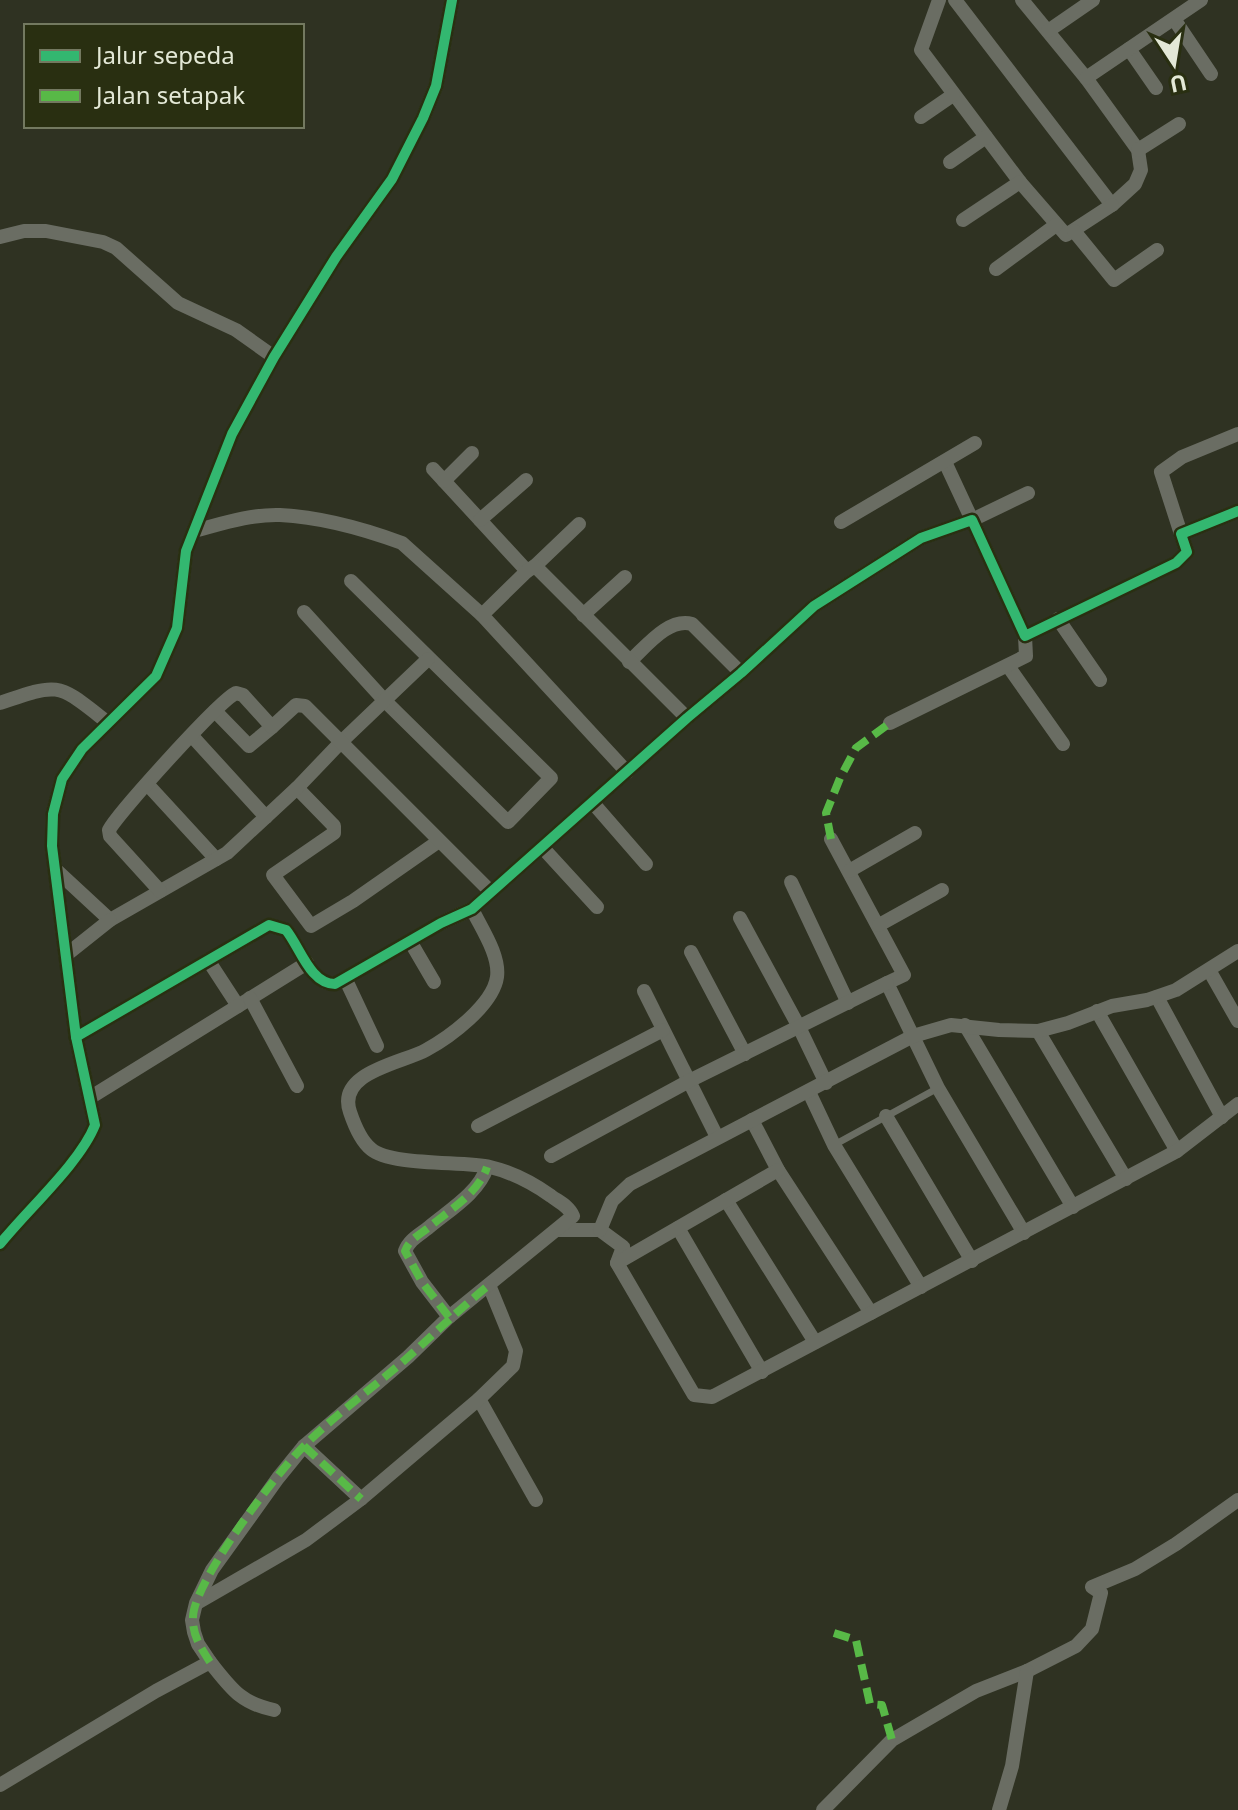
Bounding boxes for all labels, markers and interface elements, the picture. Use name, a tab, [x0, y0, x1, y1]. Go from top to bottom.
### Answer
legend	[24, 24, 304, 128]
north arrow	[1134, 24, 1214, 104]
text: Jalur sepeda	[94, 38, 235, 71]
text: U	[1167, 68, 1190, 101]
text: Jalan setapak	[94, 78, 245, 111]

